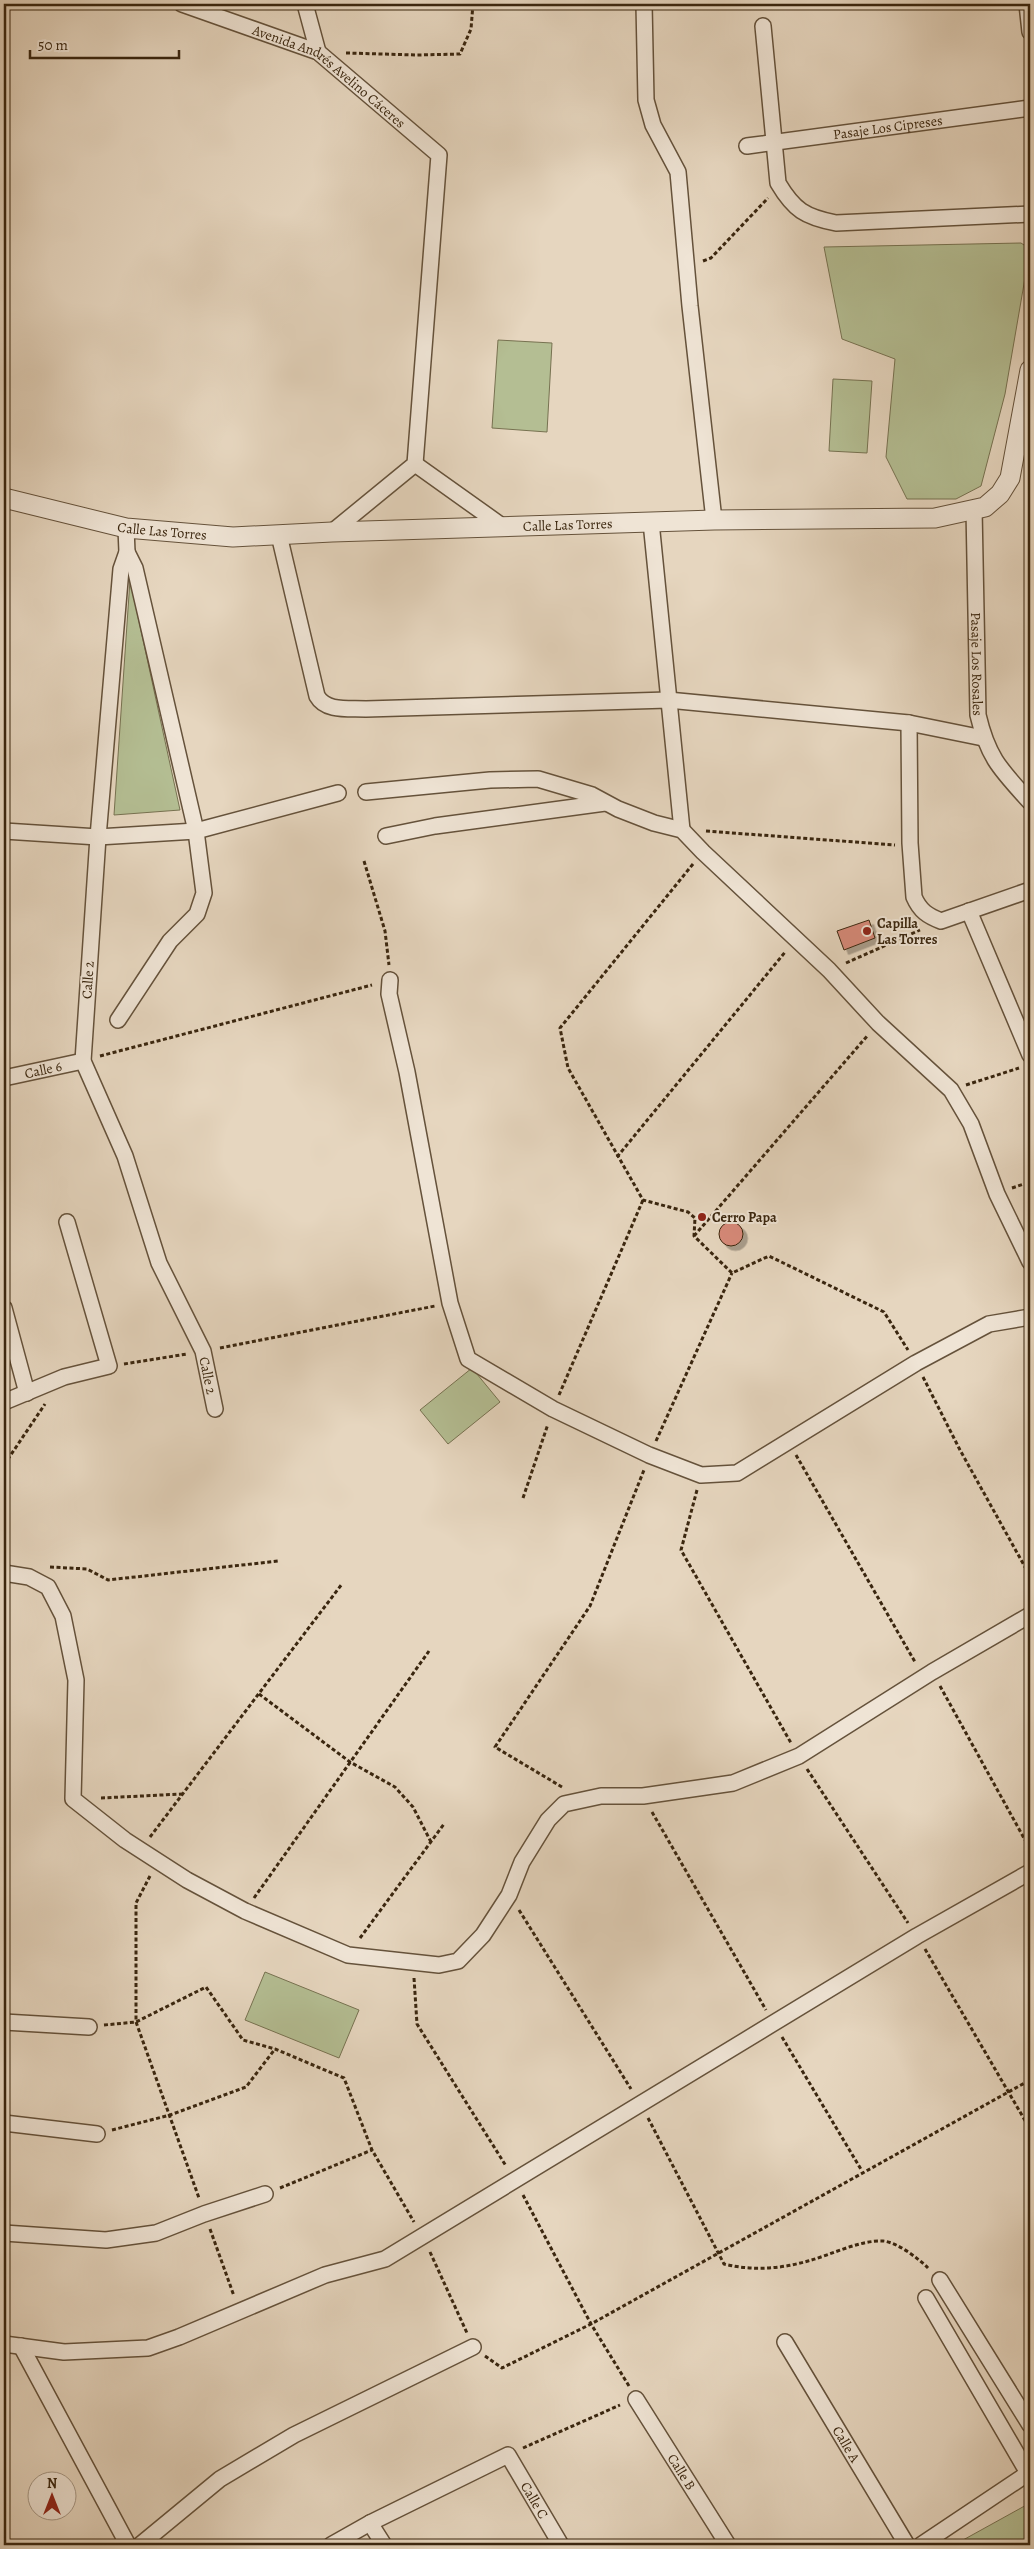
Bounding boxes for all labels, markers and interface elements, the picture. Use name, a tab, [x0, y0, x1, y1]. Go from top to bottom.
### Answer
street label: Avenida Andrés Avelino Cáceres	[249, 20, 410, 132]
scale bar	[30, 28, 179, 60]
text: 50 m	[38, 35, 68, 55]
street label: Pasaje Los Cipreses	[832, 110, 944, 144]
street label: Calle Las Torres	[523, 514, 613, 535]
street label: Calle Las Torres	[116, 517, 208, 544]
street label: Pasaje Los Rosales	[967, 612, 988, 716]
place label: Capilla Las Torres	[877, 914, 938, 949]
marker: Capilla Las Torres	[861, 925, 873, 937]
street label: Calle 2	[77, 960, 99, 1000]
street label: Calle 6	[23, 1056, 64, 1083]
place label: Cerro Papa	[712, 1208, 777, 1227]
marker: Cerro Papa	[696, 1211, 708, 1223]
street label: Calle 2	[195, 1355, 221, 1396]
street label: Calle A	[828, 2422, 865, 2466]
street label: Calle B	[663, 2450, 700, 2494]
north arrow	[28, 2472, 78, 2522]
text: N	[47, 2474, 57, 2493]
street label: Calle C	[516, 2478, 553, 2522]

